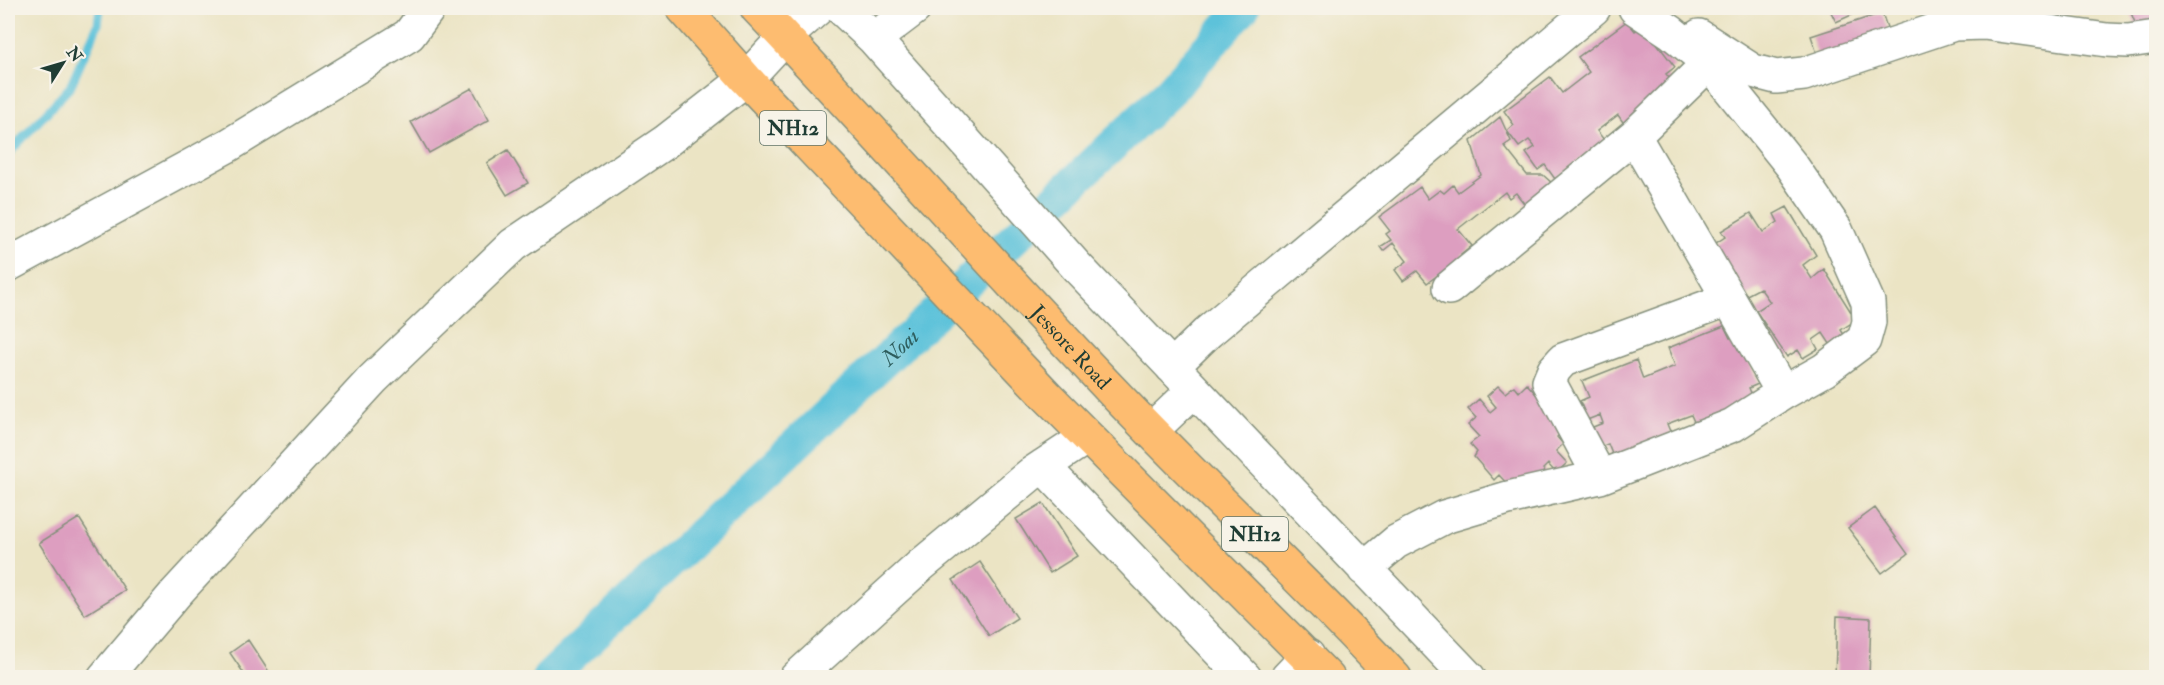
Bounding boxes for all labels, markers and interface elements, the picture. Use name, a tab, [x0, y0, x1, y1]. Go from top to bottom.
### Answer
north arrow	[33, 33, 93, 93]
text: N	[61, 42, 87, 67]
road number: NH12	[760, 111, 826, 145]
street label: Jessore Road	[1024, 299, 1117, 396]
water label: Noai	[874, 323, 925, 373]
road number: NH12	[1222, 517, 1288, 551]

